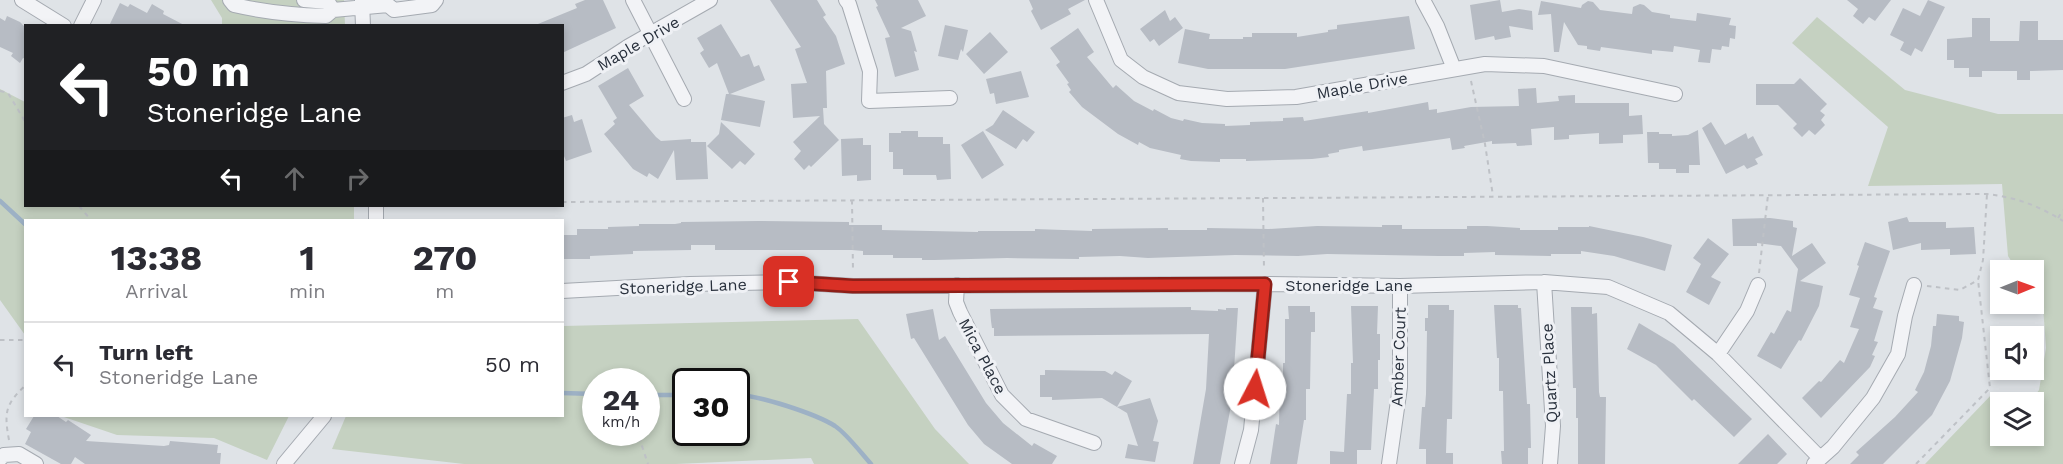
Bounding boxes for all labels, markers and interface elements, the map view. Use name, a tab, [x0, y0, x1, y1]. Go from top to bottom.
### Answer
street label: Maple Drive	[594, 12, 683, 75]
text: 50 m	[147, 47, 250, 96]
icon: left	[48, 48, 126, 126]
street label: Maple Drive	[1315, 68, 1409, 103]
text: Stoneridge Lane	[147, 97, 362, 129]
icon: left	[215, 162, 248, 195]
icon: ahead	[278, 162, 311, 195]
icon: right	[341, 162, 374, 195]
text: 13:38	[111, 237, 202, 279]
text: 1	[300, 237, 315, 279]
text: 270	[412, 237, 477, 279]
pin	[763, 256, 814, 307]
north arrow	[1990, 260, 2044, 314]
map controls	[1990, 260, 2044, 446]
icon: arrive	[772, 265, 805, 298]
street label: Stoneridge Lane	[619, 275, 747, 298]
street label: Stoneridge Lane	[1285, 276, 1413, 295]
text: Arrival	[125, 279, 188, 303]
text: min	[289, 279, 326, 303]
text: m	[435, 279, 454, 303]
street label: Amber Court	[1387, 306, 1410, 407]
street label: Mica Place	[955, 315, 1010, 397]
street label: Quartz Place	[1537, 323, 1562, 423]
button: sound	[1990, 326, 2044, 380]
text: Turn left	[99, 340, 193, 365]
icon: left	[48, 348, 81, 381]
text: 50 m	[485, 352, 540, 377]
position arrow	[1223, 357, 1287, 421]
text: Stoneridge Lane	[99, 365, 258, 389]
speed limit sign: 30	[672, 368, 750, 446]
text: 24	[603, 382, 639, 417]
button: layers	[1990, 392, 2044, 446]
text: km/h	[602, 413, 640, 431]

